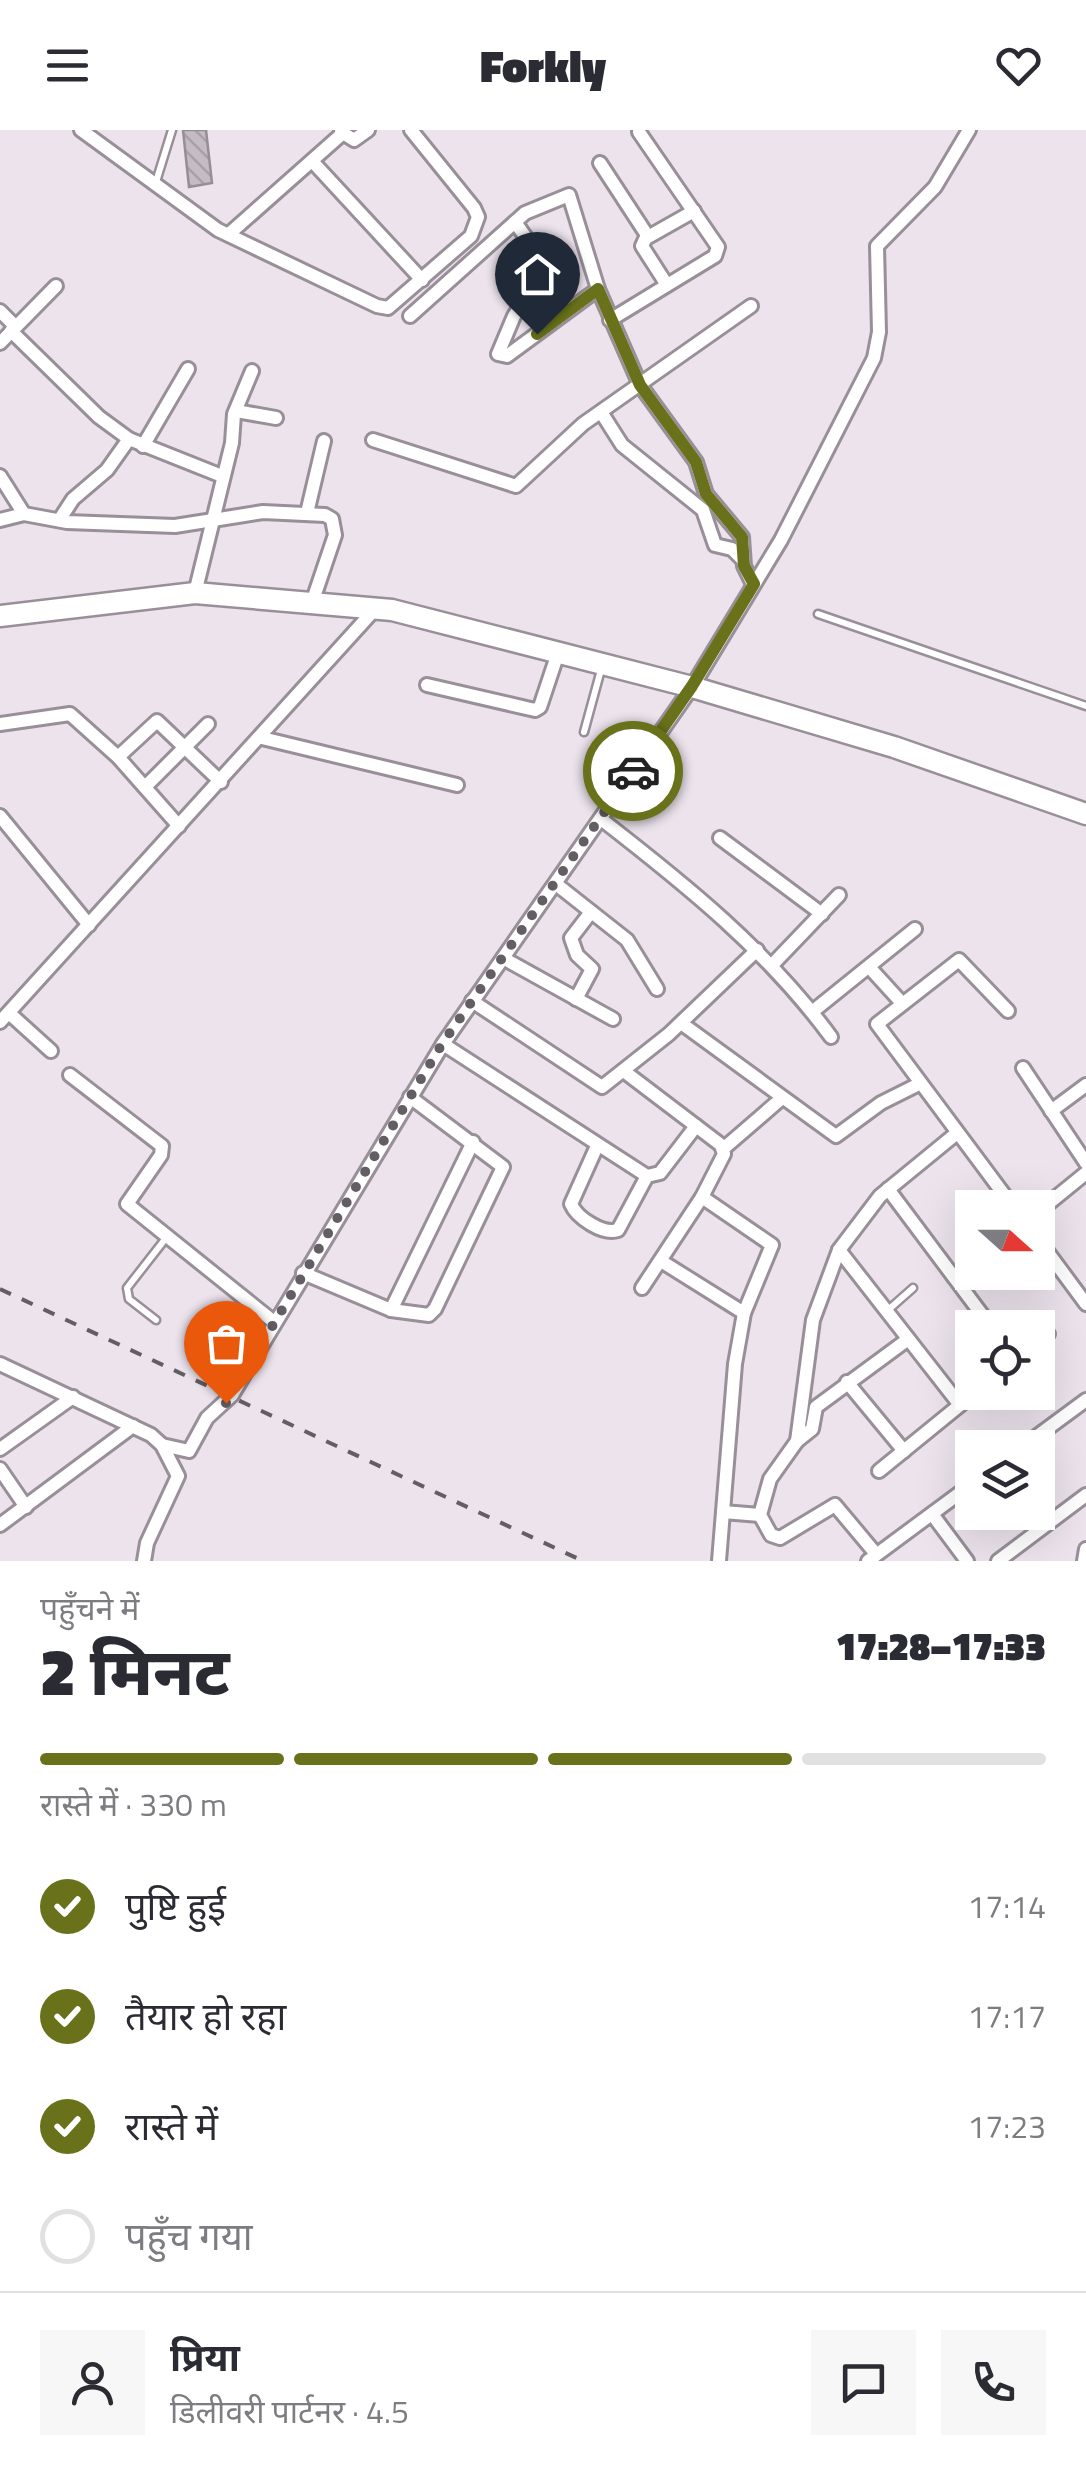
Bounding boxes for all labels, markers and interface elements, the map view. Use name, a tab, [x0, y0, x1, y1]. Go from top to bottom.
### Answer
text: Forkly	[480, 31, 606, 99]
icon: menu	[40, 38, 95, 93]
icon: heart	[991, 38, 1046, 93]
pin	[495, 232, 580, 335]
icon: home	[510, 247, 565, 302]
courier	[583, 721, 683, 821]
icon: car	[606, 744, 661, 799]
north arrow	[955, 1190, 1055, 1290]
map controls	[955, 1190, 1055, 1530]
pin	[184, 1301, 269, 1404]
button: locate	[955, 1310, 1055, 1410]
icon: bag	[199, 1316, 254, 1371]
button: layers	[955, 1430, 1055, 1530]
text: पहुँचने में	[40, 1584, 139, 1632]
text: 17:28–17:33	[836, 1617, 1046, 1675]
text: 2 मिनट	[40, 1621, 230, 1720]
text: रास्ते में · 330 m	[40, 1780, 227, 1828]
text: पुष्टि हुई	[125, 1877, 226, 1935]
icon: check	[40, 1879, 95, 1934]
text: 17:14	[967, 1882, 1046, 1930]
text: तैयार हो रहा	[125, 1987, 286, 2045]
icon: check	[40, 1989, 95, 2044]
text: 17:17	[967, 1992, 1046, 2040]
text: रास्ते में	[125, 2097, 218, 2155]
icon: check	[40, 2099, 95, 2154]
text: 17:23	[967, 2102, 1046, 2150]
text: पहुँच गया	[125, 2207, 253, 2265]
text: प्रिया	[170, 2328, 240, 2386]
button: person	[40, 2330, 145, 2435]
button: chat	[811, 2330, 916, 2435]
button: phone	[941, 2330, 1046, 2435]
text: डिलीवरी पार्टनर · 4.5	[170, 2387, 409, 2435]

